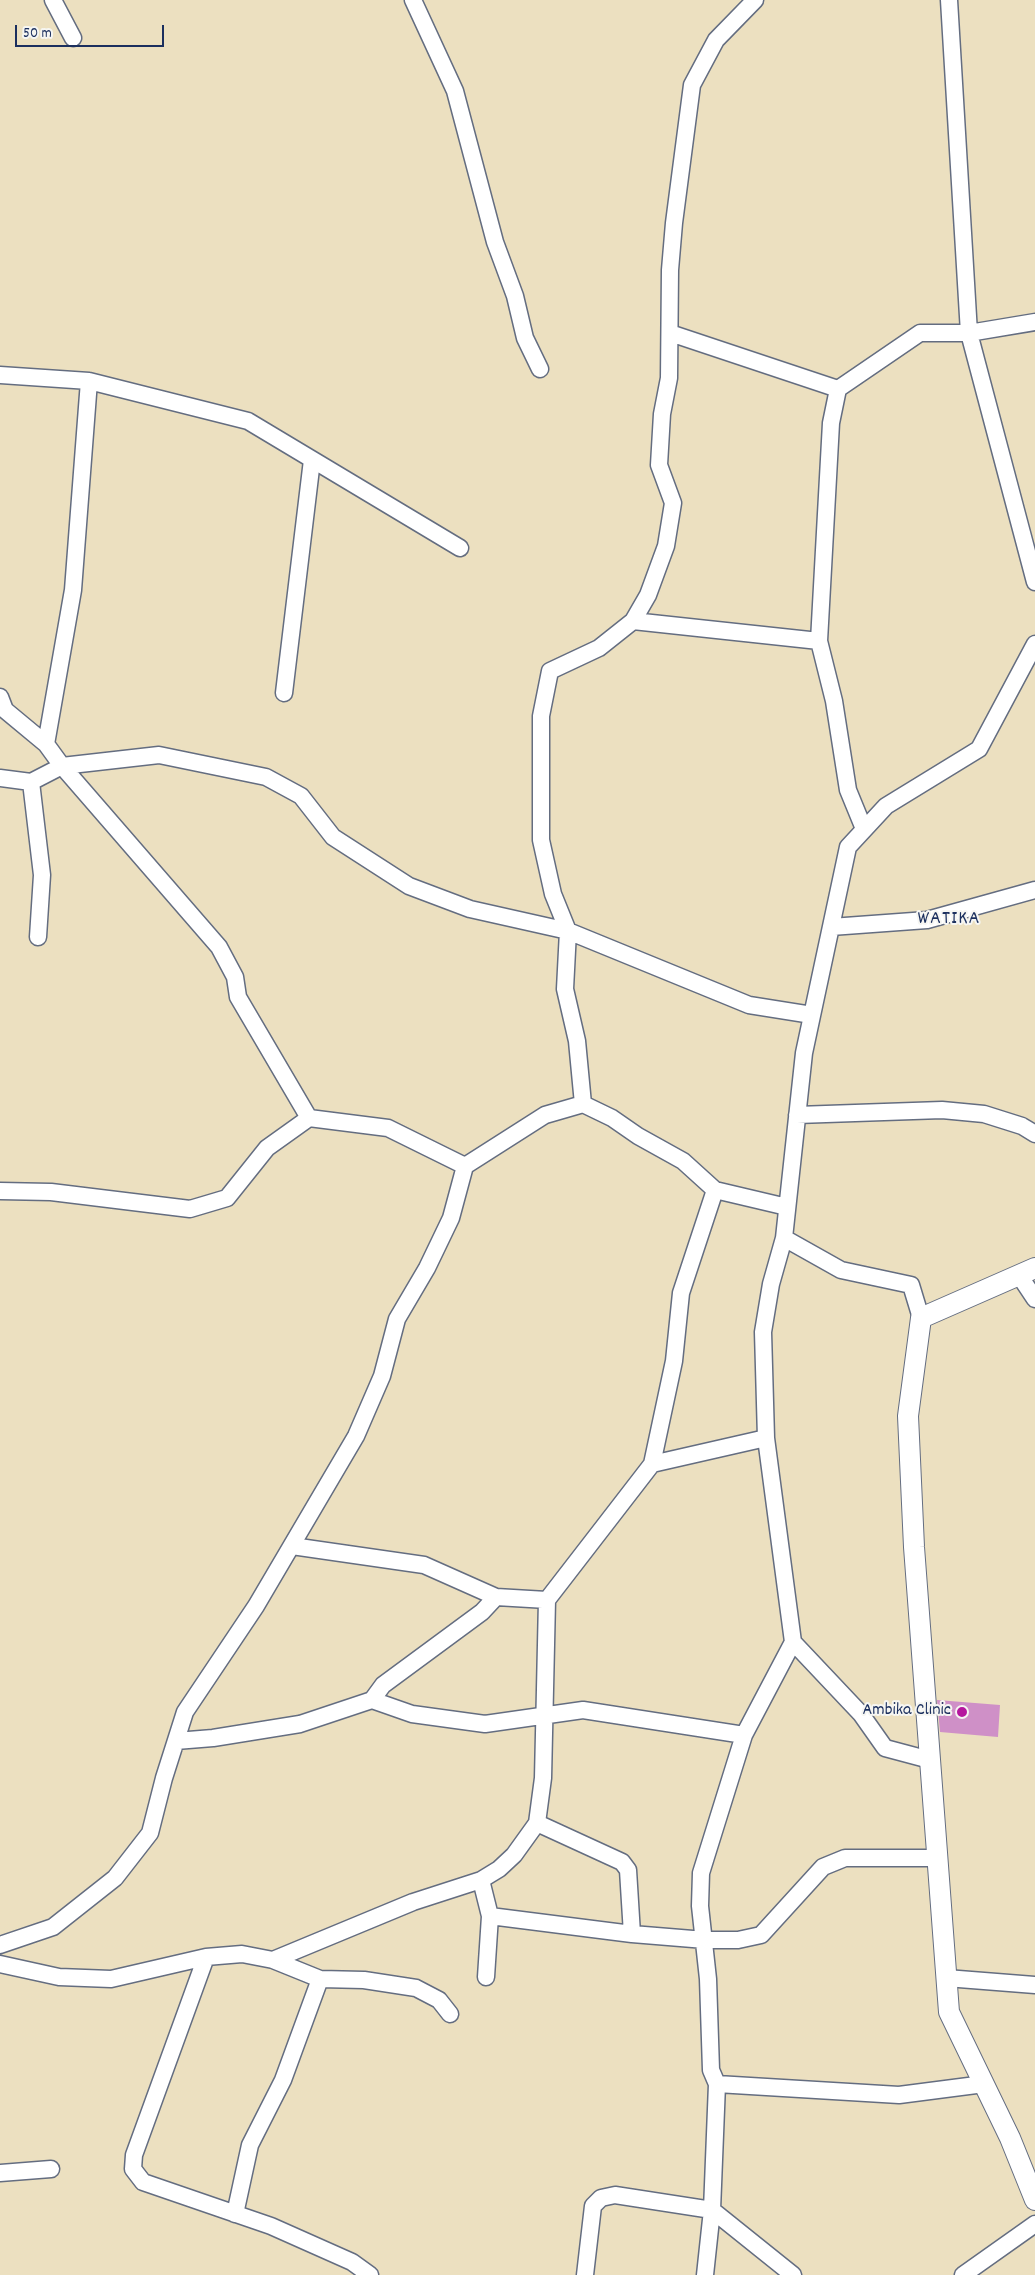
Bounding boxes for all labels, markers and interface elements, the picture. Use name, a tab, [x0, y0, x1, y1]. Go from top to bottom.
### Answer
scale bar	[18, 15, 166, 47]
text: 50 m	[23, 23, 52, 45]
district label: WATIKA	[917, 908, 981, 932]
place label: Ambika Clinic	[862, 1701, 951, 1723]
marker: Ambika Clinic	[955, 1705, 969, 1719]

